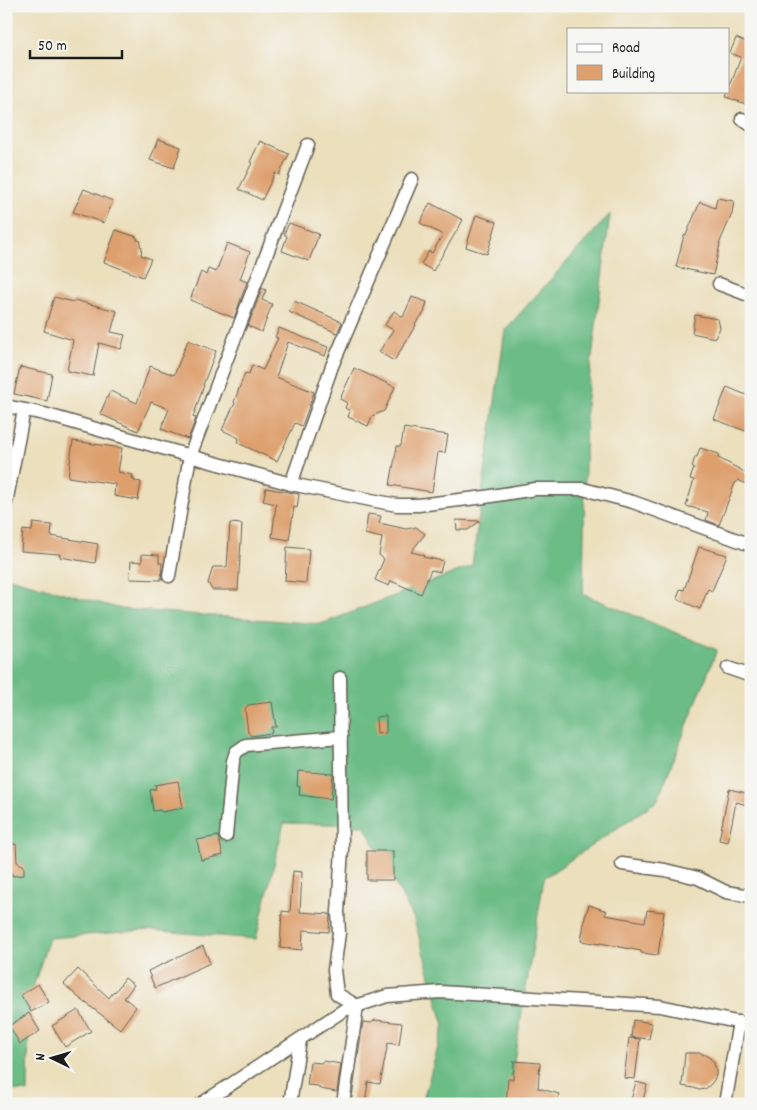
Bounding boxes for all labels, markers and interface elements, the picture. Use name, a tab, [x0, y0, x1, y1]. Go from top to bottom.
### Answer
scale bar	[30, 28, 122, 60]
legend	[567, 28, 730, 92]
text: 50 m	[38, 36, 67, 58]
text: Road	[612, 38, 640, 60]
text: Building	[612, 64, 655, 86]
north arrow	[28, 1032, 78, 1082]
text: N	[31, 1053, 51, 1061]

